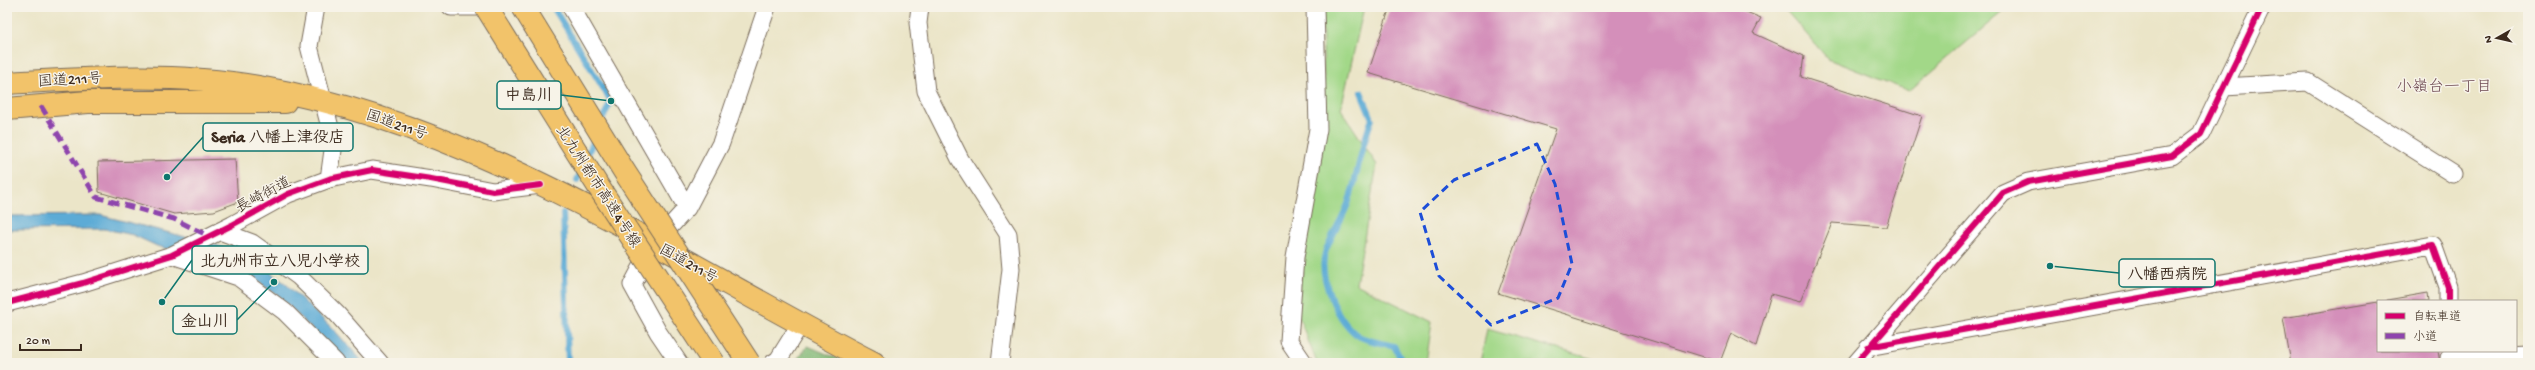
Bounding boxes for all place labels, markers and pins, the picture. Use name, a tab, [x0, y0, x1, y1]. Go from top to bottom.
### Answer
callout: 中島川	[497, 81, 561, 109]
callout: Seria 八幡上津役店	[203, 123, 353, 151]
callout: 北九州市立八児小学校	[192, 246, 368, 274]
callout: 八幡西病院	[2119, 259, 2215, 287]
callout: 金山川	[173, 306, 237, 334]

